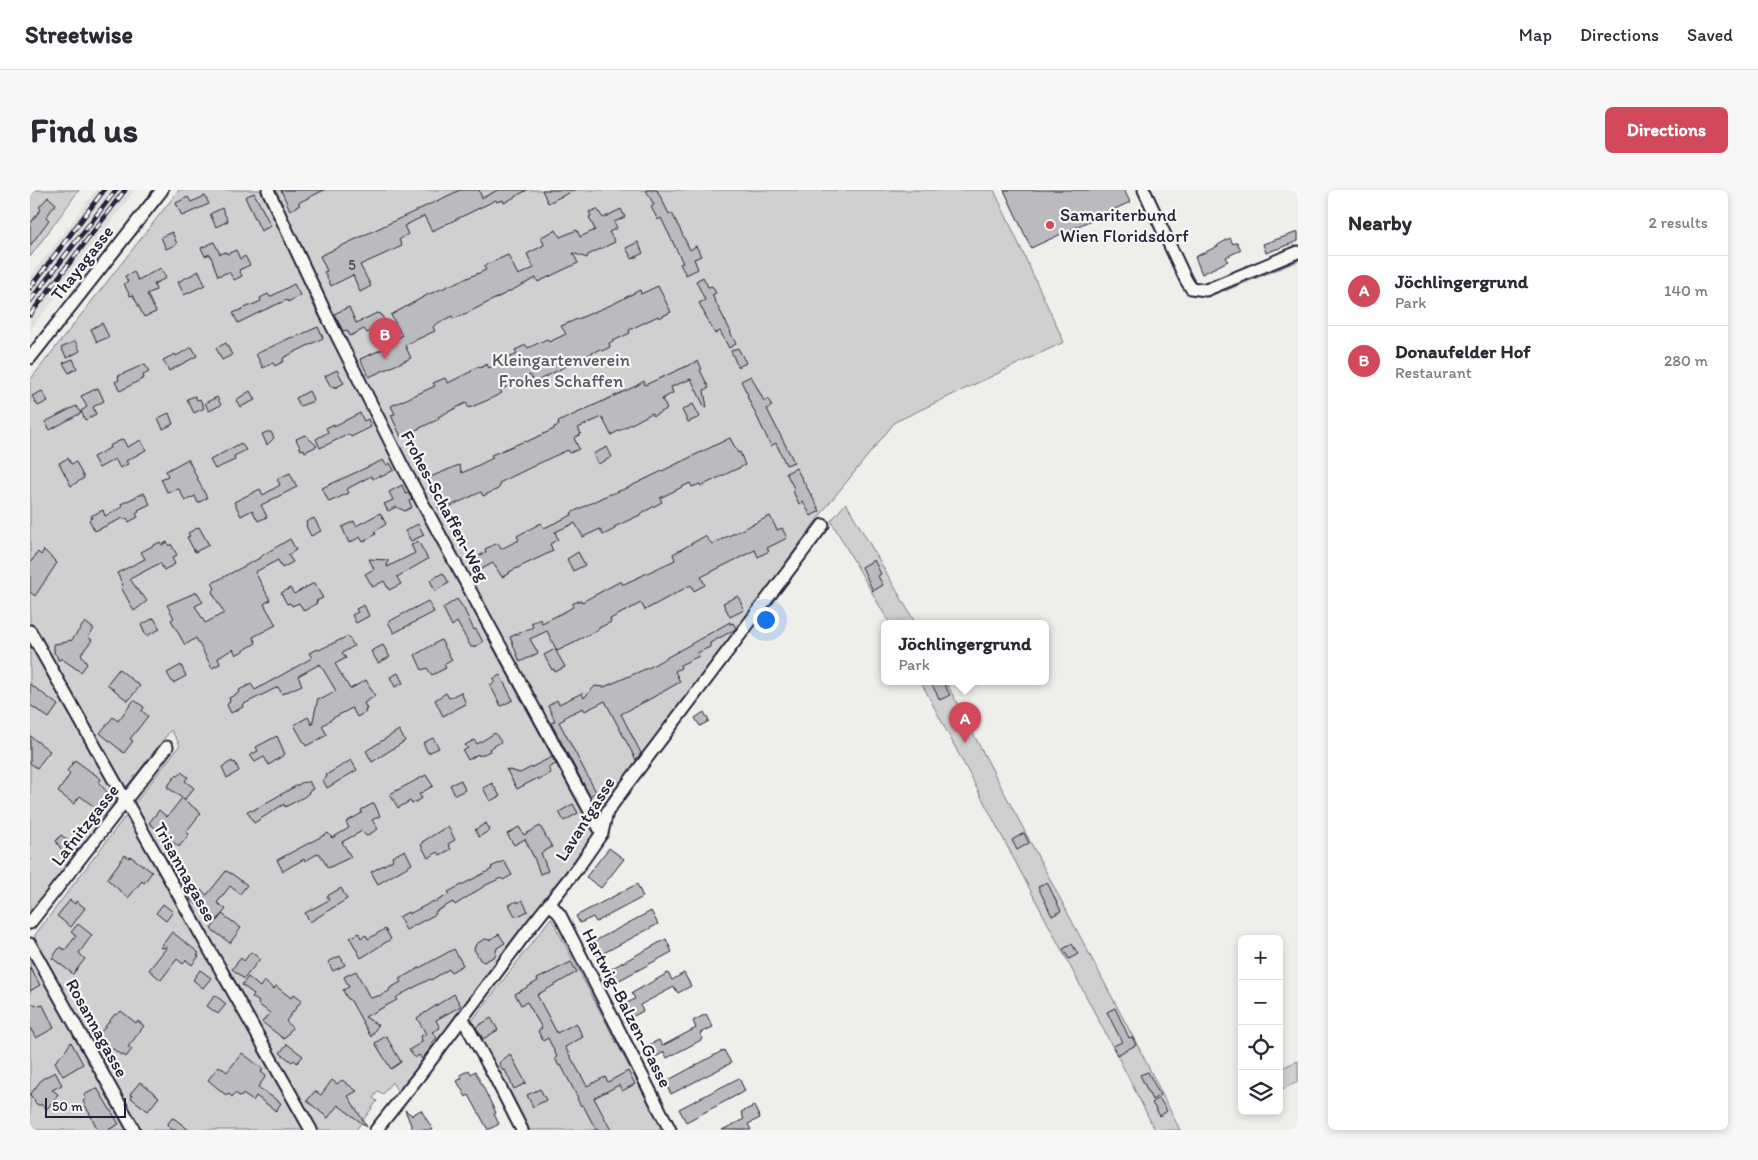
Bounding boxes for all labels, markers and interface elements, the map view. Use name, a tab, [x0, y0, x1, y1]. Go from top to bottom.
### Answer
text: Streetwise	[25, 20, 133, 49]
text: Map	[1519, 24, 1552, 46]
text: Directions	[1580, 24, 1659, 46]
text: Saved	[1687, 24, 1733, 46]
button: Directions	[1605, 107, 1728, 153]
text: Find us	[30, 109, 138, 151]
place label: Samariterbund Wien Floridsdorf	[1060, 204, 1189, 247]
text: Nearby	[1348, 210, 1412, 235]
text: 2 results	[1648, 213, 1708, 232]
marker: Samariterbund Wien Floridsdorf	[1044, 219, 1056, 231]
street label: Thayagasse	[46, 221, 118, 305]
house number: 5	[348, 256, 356, 274]
text: Jöchlingergrund	[1395, 270, 1528, 293]
text: A	[1359, 281, 1369, 300]
text: 140 m	[1664, 281, 1708, 300]
text: Park	[1395, 293, 1426, 312]
pin: B	[369, 318, 401, 359]
text: Donaufelder Hof	[1395, 340, 1531, 363]
park label: Kleingartenverein Frohes Schaffen	[492, 349, 630, 392]
text: B	[1359, 351, 1369, 370]
text: 280 m	[1664, 351, 1708, 370]
text: Restaurant	[1395, 363, 1472, 382]
street label: Frohes-Schaffen-Weg	[396, 427, 494, 586]
your location	[753, 607, 779, 633]
popup	[881, 620, 1049, 685]
text: Jöchlingergrund	[898, 632, 1032, 655]
text: Park	[898, 655, 930, 674]
pin: A	[949, 702, 981, 743]
street label: Lavantgasse	[550, 773, 620, 865]
street label: Lafnitzgasse	[46, 780, 124, 870]
street label: Trisannagasse	[149, 818, 221, 926]
street label: Hartwig-Balzen-Gasse	[577, 925, 677, 1091]
map controls	[1238, 935, 1283, 1115]
button: +	[1238, 935, 1283, 980]
street label: Rosannagasse	[61, 975, 133, 1081]
button: −	[1238, 980, 1283, 1025]
button: locate	[1238, 1025, 1283, 1070]
button: layers	[1238, 1070, 1283, 1115]
scale bar	[45, 1095, 126, 1118]
text: 50 m	[52, 1098, 83, 1115]

